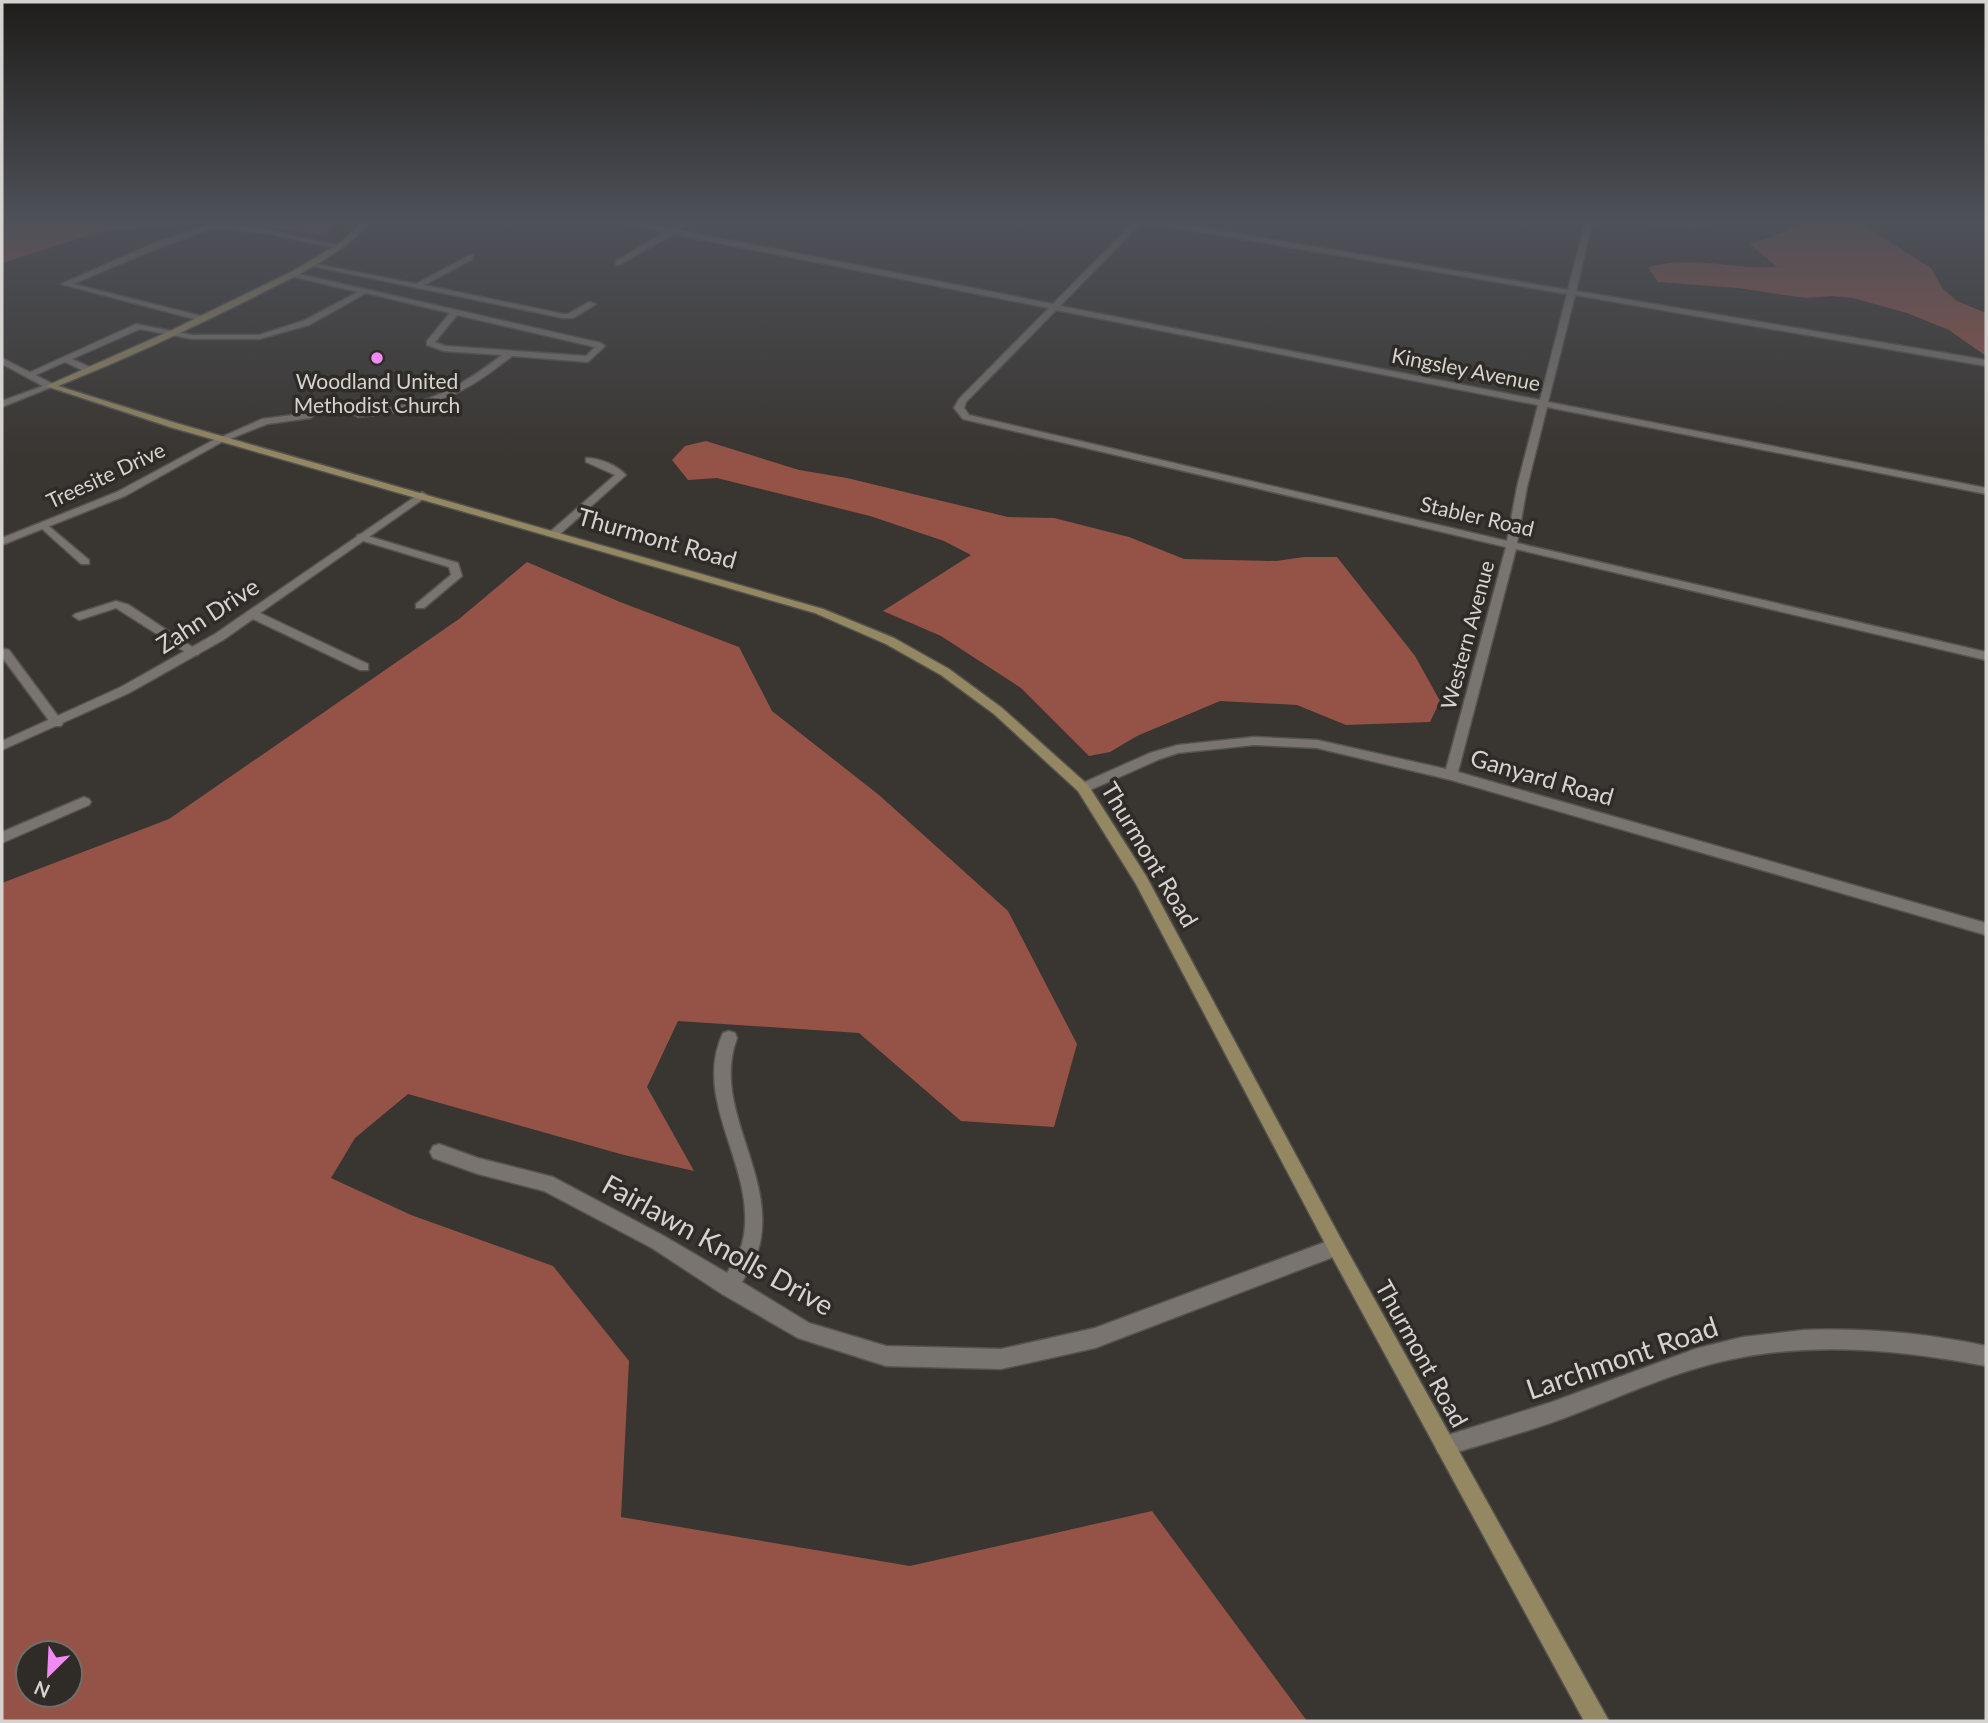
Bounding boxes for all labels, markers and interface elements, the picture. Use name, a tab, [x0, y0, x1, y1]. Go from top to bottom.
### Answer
street label: Kingsley Avenue	[1390, 342, 1543, 395]
marker: Woodland United Methodist Church	[369, 350, 385, 366]
place label: Woodland United Methodist Church	[294, 368, 460, 417]
street label: Treesite Drive	[42, 436, 168, 513]
street label: Stabler Road	[1418, 490, 1537, 541]
street label: Thurmont Road	[575, 501, 740, 574]
street label: Western Avenue	[1435, 558, 1498, 712]
street label: Zahn Drive	[150, 571, 264, 659]
street label: Ganyard Road	[1467, 742, 1617, 811]
street label: Thurmont Road	[1096, 776, 1205, 932]
street label: Fairlawn Knolls Drive	[597, 1166, 840, 1322]
street label: Thurmont Road	[1370, 1275, 1475, 1432]
street label: Larchmont Road	[1521, 1308, 1722, 1406]
north arrow	[14, 1639, 84, 1709]
text: N	[31, 1677, 53, 1703]

